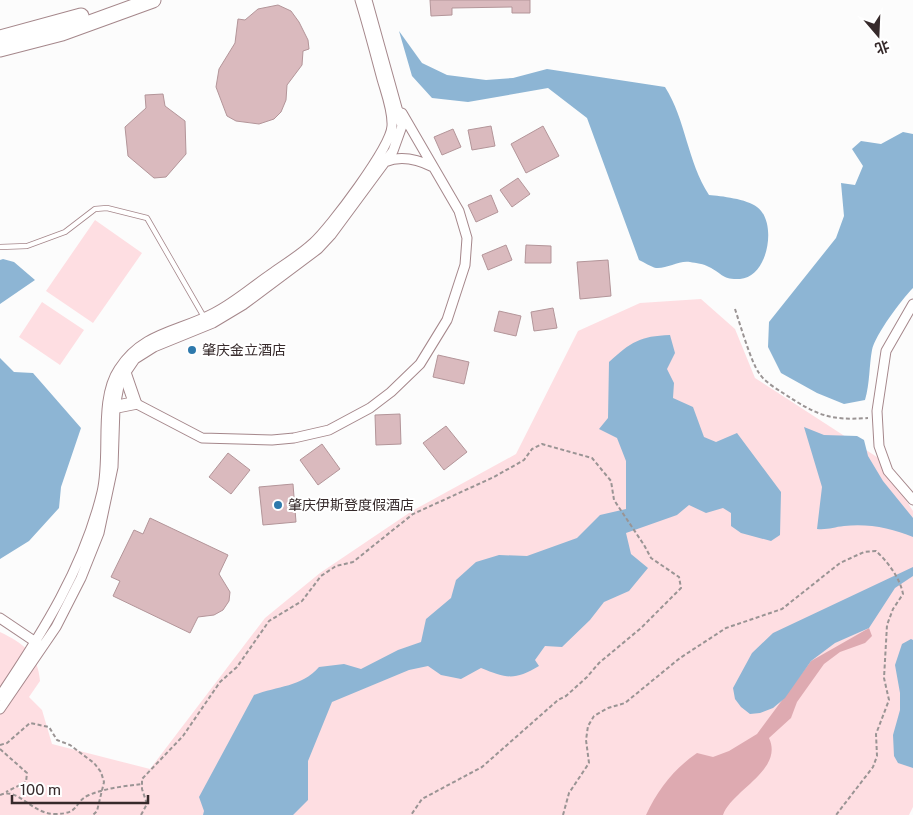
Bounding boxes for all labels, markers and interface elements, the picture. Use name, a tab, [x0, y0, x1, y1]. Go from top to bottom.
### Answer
north arrow	[853, 10, 903, 60]
text: 北	[873, 37, 891, 57]
place label: 肇庆金立酒店	[202, 342, 286, 358]
marker: 肇庆金立酒店	[186, 344, 198, 356]
place label: 肇庆伊斯登度假酒店	[288, 497, 414, 513]
marker: 肇庆伊斯登度假酒店	[272, 499, 284, 511]
scale bar	[12, 772, 149, 804]
text: 100 m	[20, 781, 61, 798]

